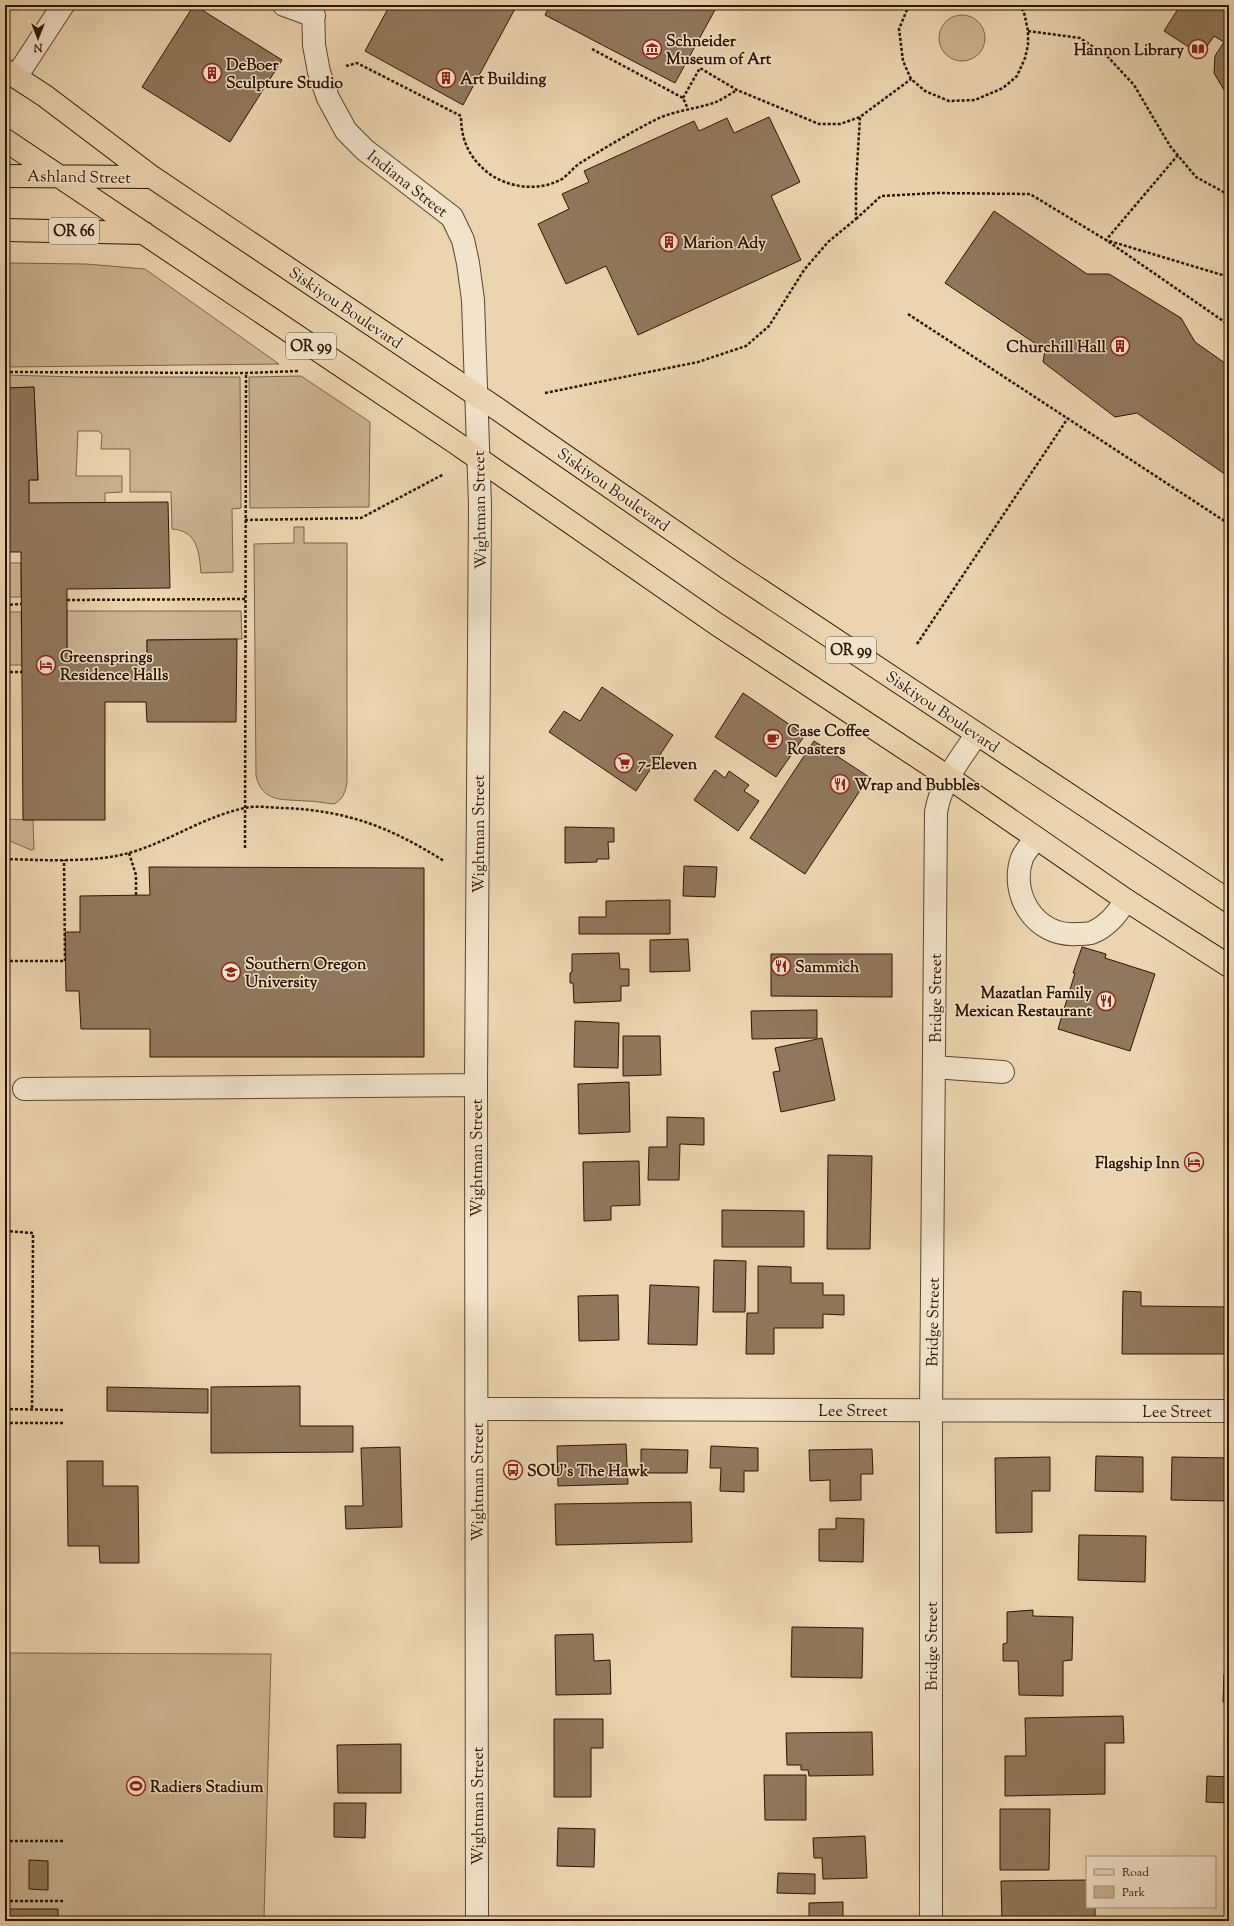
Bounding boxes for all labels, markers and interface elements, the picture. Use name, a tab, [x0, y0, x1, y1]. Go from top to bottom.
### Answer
north arrow	[18, 18, 58, 58]
place label: Schneider Museum of Art	[666, 31, 772, 72]
museum icon: Schneider Museum of Art	[641, 38, 663, 60]
library icon: Hannon Library	[1187, 38, 1209, 60]
text: N	[33, 39, 43, 55]
place label: Hannon Library	[1074, 40, 1184, 63]
place label: DeBoer Sculpture Studio	[226, 55, 343, 96]
building icon: DeBoer Sculpture Studio	[201, 62, 223, 84]
building icon: Art Building	[435, 67, 457, 89]
place label: Art Building	[460, 69, 547, 92]
street label: Indiana Street	[361, 146, 452, 224]
street label: Ashland Street	[27, 166, 131, 191]
road number: OR 66	[49, 218, 99, 244]
building icon: Marion Ady	[658, 231, 680, 253]
place label: Marion Ady	[683, 233, 766, 256]
street label: Siskiyou Boulevard	[283, 262, 406, 356]
road number: OR 99	[286, 333, 336, 359]
building icon: Churchill Hall	[1109, 335, 1131, 357]
place label: Churchill Hall	[1006, 337, 1107, 360]
street label: Siskiyou Boulevard	[552, 444, 674, 539]
street label: Wightman Street	[469, 450, 494, 569]
road number: OR 99	[826, 637, 876, 663]
place label: Greensprings Residence Halls	[60, 647, 168, 688]
hotel icon: Greensprings Residence Halls	[35, 654, 57, 676]
street label: Siskiyou Boulevard	[880, 666, 1003, 760]
place label: Case Coffee Roasters	[787, 721, 870, 762]
cafe icon: Case Coffee Roasters	[762, 728, 784, 750]
supermarket icon: 7-Eleven	[613, 752, 635, 774]
place label: 7-Eleven	[638, 754, 698, 777]
restaurant icon: Wrap and Bubbles	[829, 773, 851, 795]
street label: Wightman Street	[469, 774, 492, 893]
place label: Wrap and Bubbles	[854, 775, 980, 798]
street label: Bridge Street	[926, 953, 949, 1043]
place label: Southern Oregon University	[245, 954, 367, 995]
restaurant icon: Sammich	[770, 955, 792, 977]
place label: Sammich	[795, 957, 860, 980]
school or university icon: Southern Oregon University	[220, 961, 242, 983]
place label: Mazatlan Family Mexican Restaurant	[955, 983, 1093, 1024]
restaurant icon: Mazatlan Family Mexican Restaurant	[1095, 990, 1117, 1012]
street label: Wightman Street	[467, 1098, 490, 1217]
hotel icon: Flagship Inn	[1183, 1151, 1205, 1173]
place label: Flagship Inn	[1095, 1153, 1181, 1176]
street label: Bridge Street	[922, 1277, 947, 1367]
street label: Lee Street	[818, 1401, 888, 1424]
street label: Lee Street	[1142, 1402, 1212, 1425]
street label: Wightman Street	[468, 1422, 491, 1541]
bus stop icon: SOU's The Hawk	[502, 1459, 524, 1481]
place label: SOU's The Hawk	[527, 1461, 649, 1484]
street label: Bridge Street	[922, 1601, 945, 1691]
street label: Wightman Street	[468, 1746, 491, 1865]
sports icon: Radiers Stadium	[125, 1775, 147, 1797]
place label: Radiers Stadium	[150, 1777, 264, 1800]
legend	[1086, 1856, 1216, 1908]
text: Road	[1122, 1864, 1149, 1882]
text: Park	[1122, 1884, 1145, 1902]

